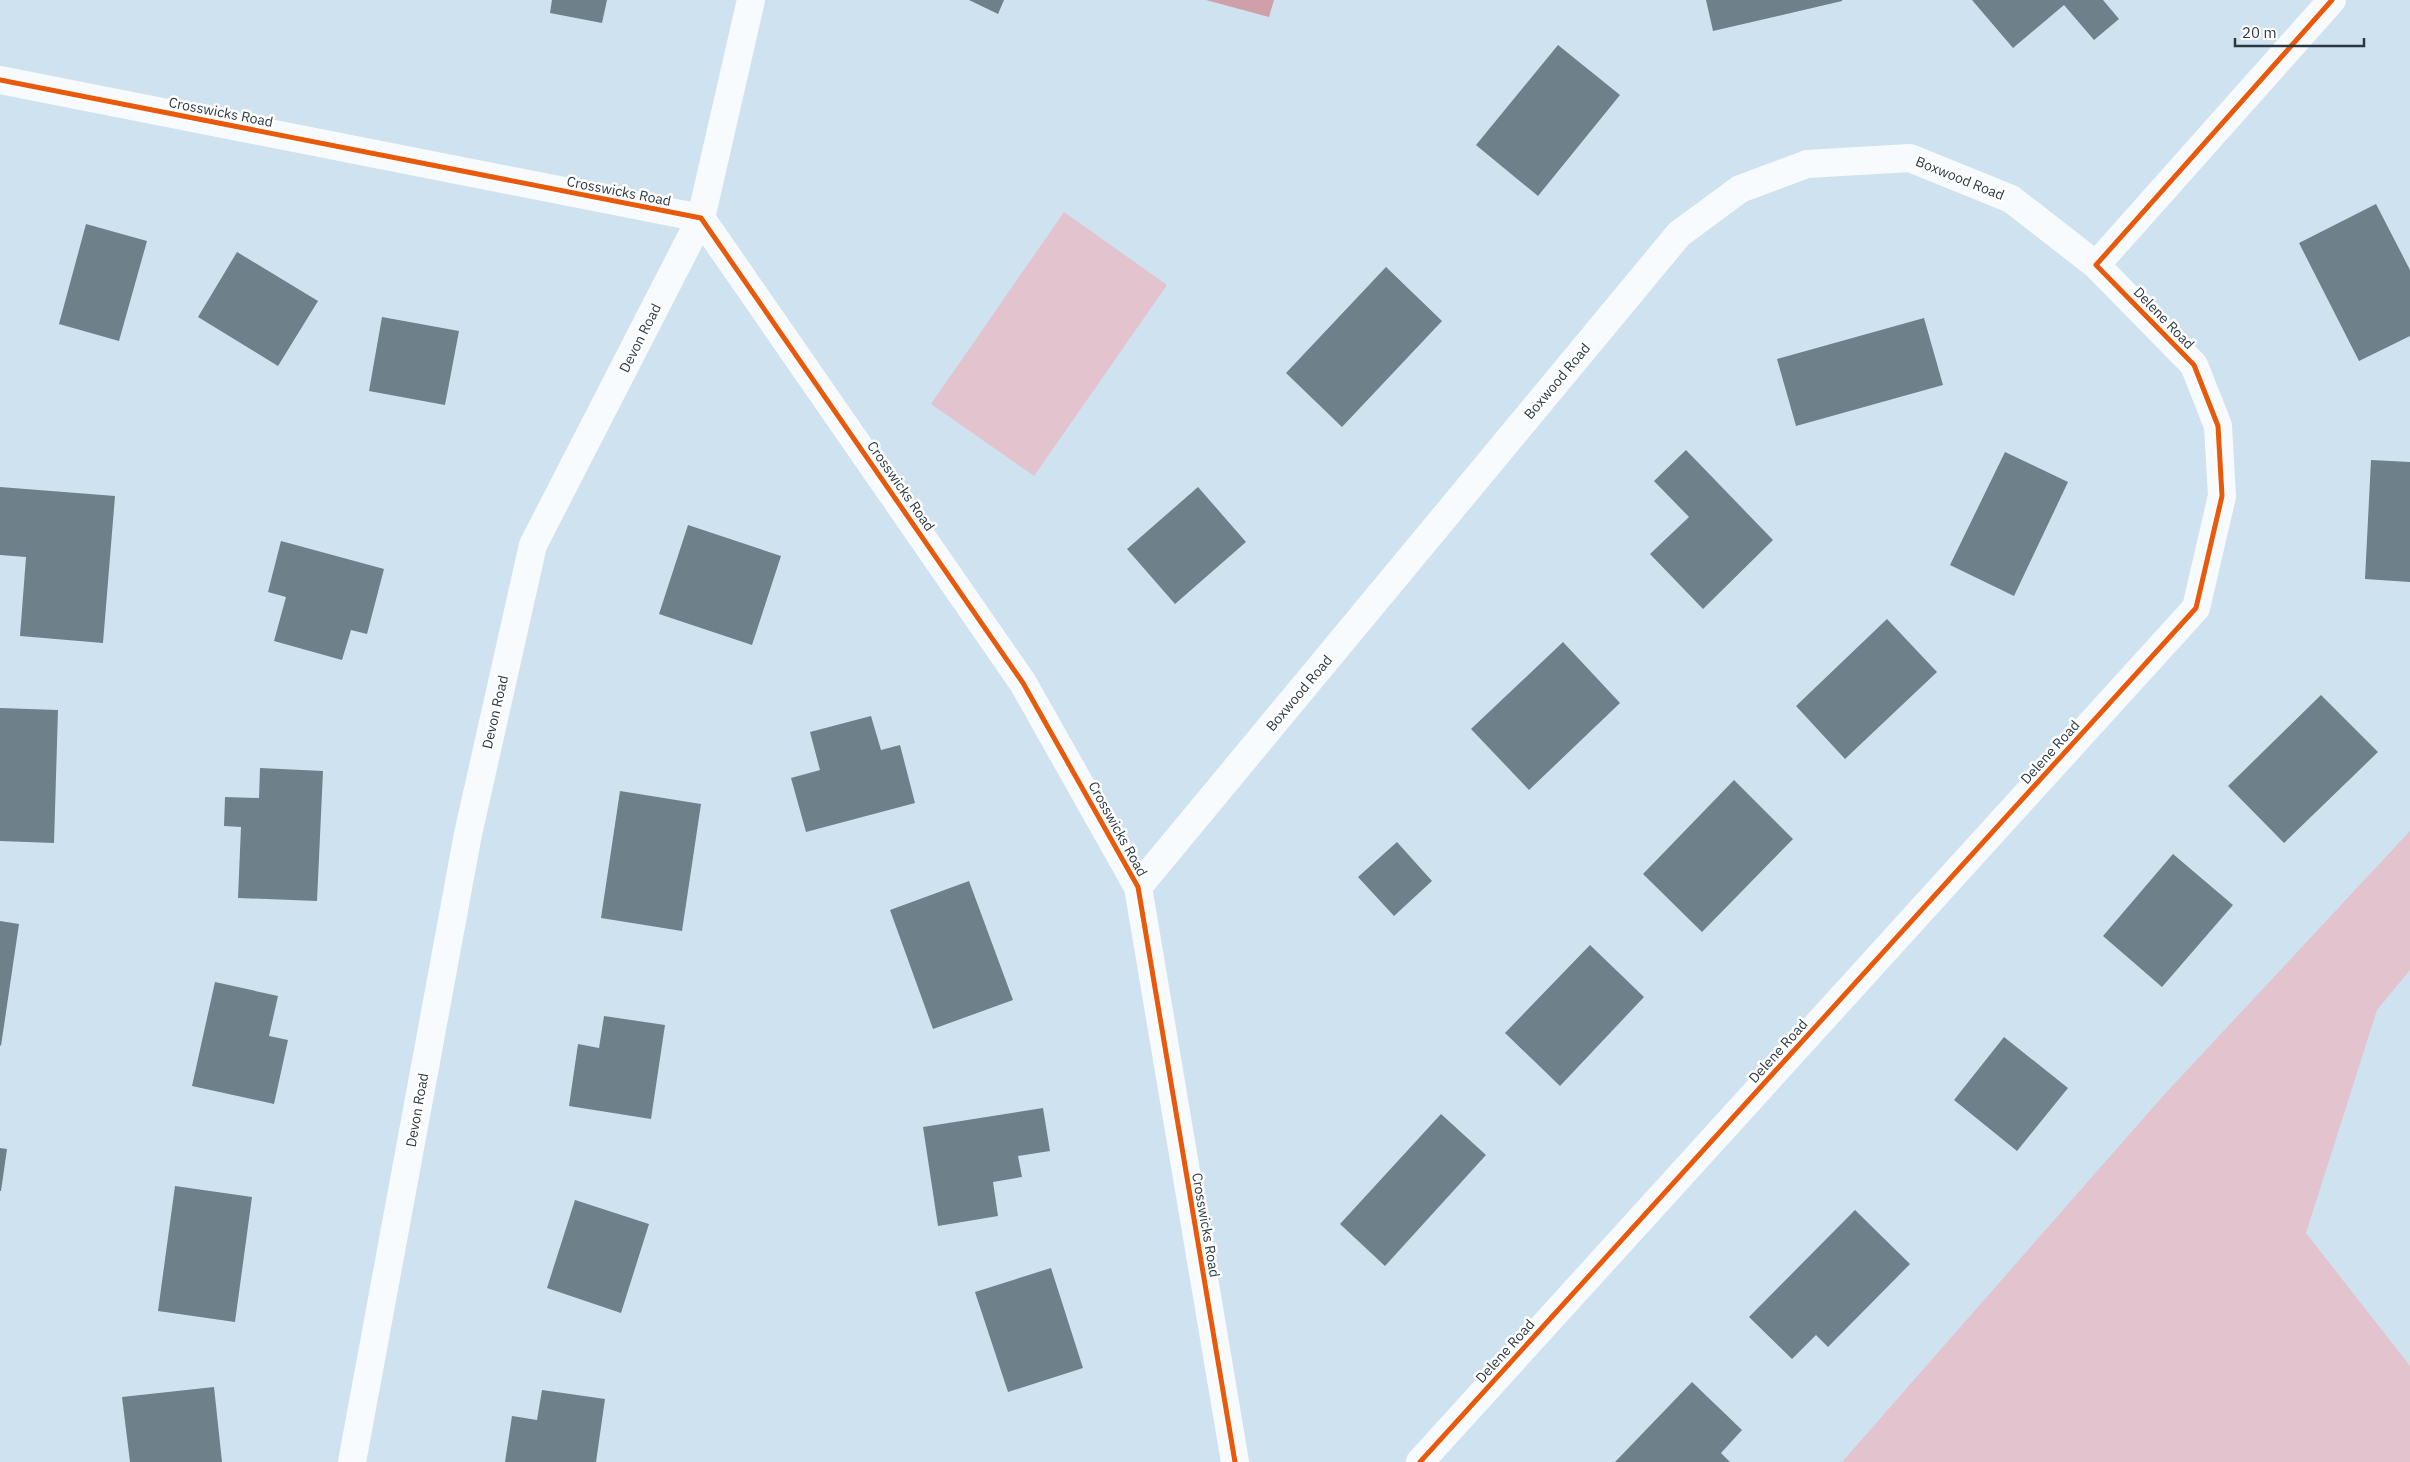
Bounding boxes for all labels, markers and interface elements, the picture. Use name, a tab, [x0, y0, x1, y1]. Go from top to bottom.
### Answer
scale bar	[2235, 15, 2364, 47]
text: 20 m	[2242, 23, 2277, 42]
street label: Crosswicks Road	[167, 93, 275, 131]
street label: Boxwood Road	[1913, 152, 2007, 204]
street label: Crosswicks Road	[565, 172, 673, 210]
street label: Delene Road	[2130, 283, 2198, 353]
street label: Devon Road	[615, 300, 665, 376]
street label: Boxwood Road	[1520, 339, 1594, 423]
street label: Crosswicks Road	[863, 437, 939, 535]
street label: Boxwood Road	[1262, 651, 1336, 735]
street label: Devon Road	[478, 673, 512, 751]
street label: Delene Road	[2017, 716, 2083, 788]
street label: Crosswicks Road	[1084, 778, 1152, 880]
street label: Delene Road	[1745, 1015, 1811, 1087]
street label: Devon Road	[402, 1071, 432, 1149]
street label: Crosswicks Road	[1188, 1171, 1224, 1279]
street label: Delene Road	[1472, 1315, 1538, 1387]

